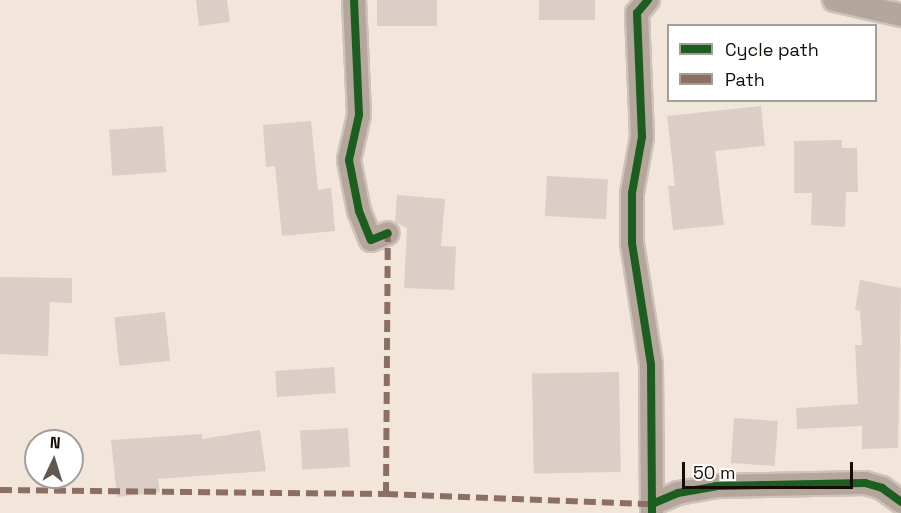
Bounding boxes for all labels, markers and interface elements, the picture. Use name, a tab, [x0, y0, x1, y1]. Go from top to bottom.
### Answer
legend	[667, 24, 877, 102]
text: Cycle path	[725, 38, 819, 61]
text: Path	[725, 68, 765, 91]
north arrow	[24, 429, 84, 489]
text: N	[49, 432, 61, 453]
scale bar	[685, 450, 856, 488]
text: 50 m	[693, 461, 735, 484]

